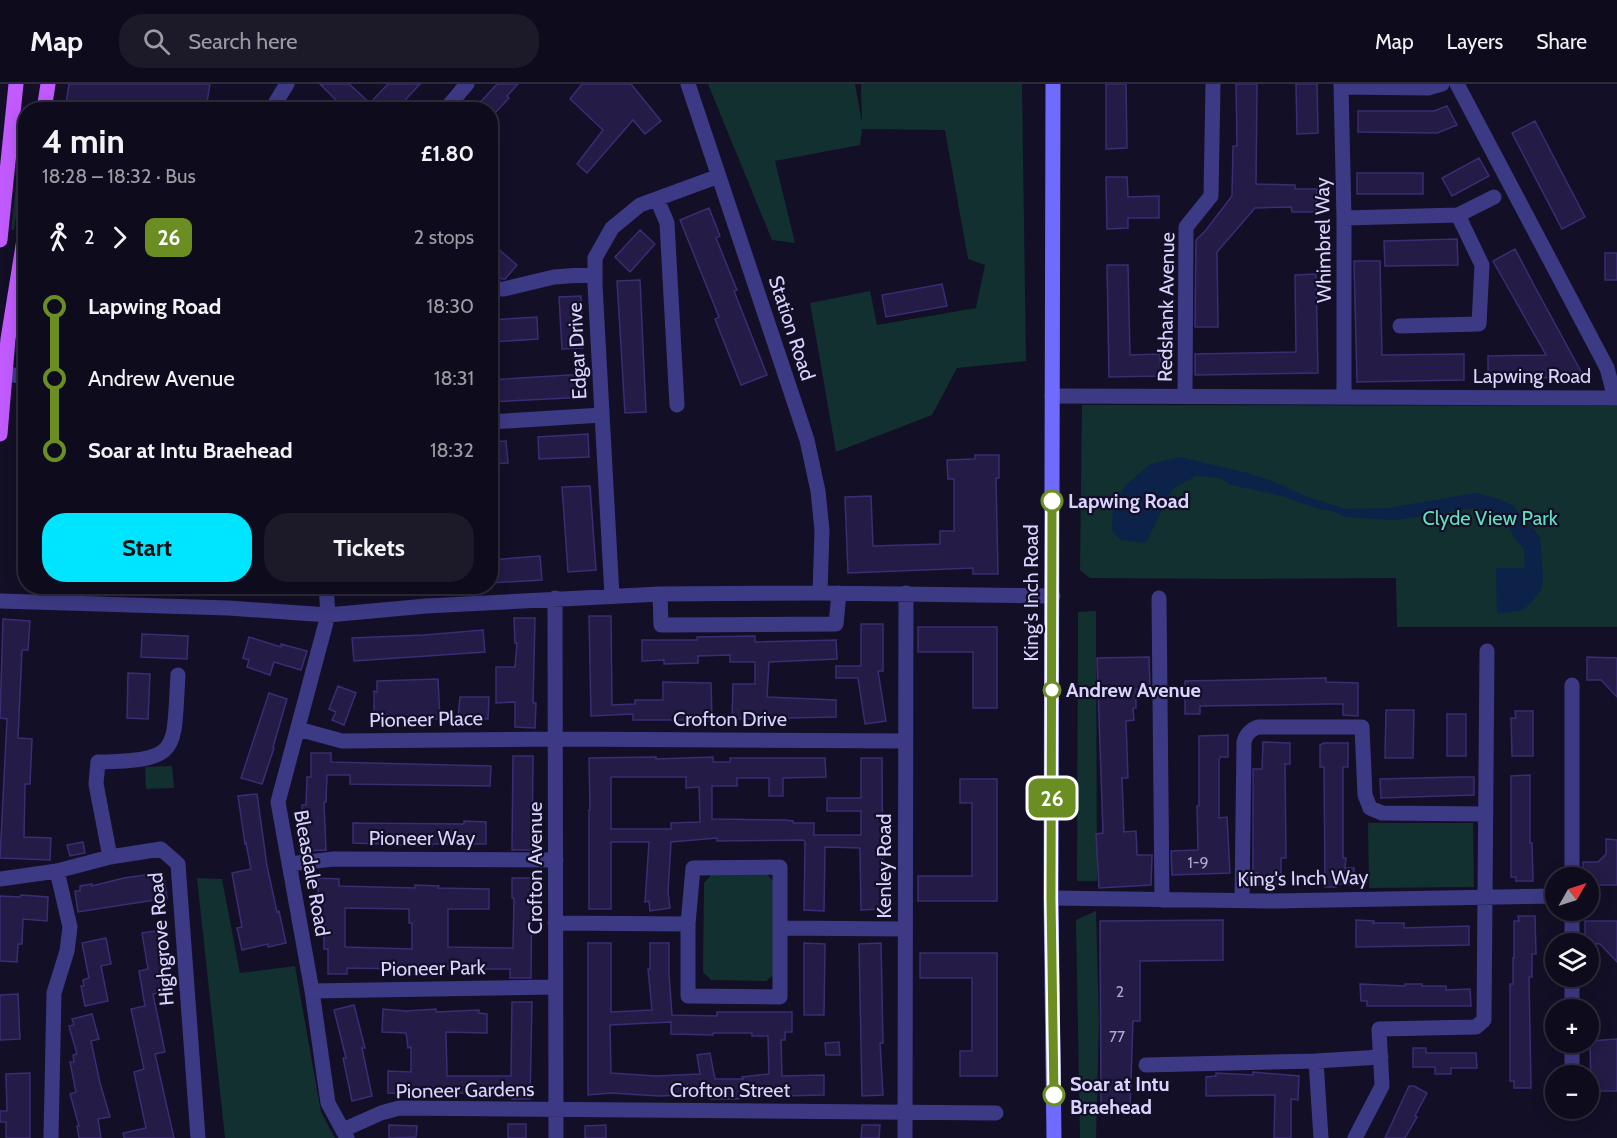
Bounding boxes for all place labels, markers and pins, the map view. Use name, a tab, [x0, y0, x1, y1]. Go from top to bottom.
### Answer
place label: Lapwing Road	[1068, 489, 1189, 513]
marker: Lapwing Road	[1041, 490, 1063, 512]
place label: Andrew Avenue	[1066, 678, 1201, 702]
marker: Andrew Avenue	[1043, 681, 1061, 699]
place label: Soar at Intu Braehead	[1070, 1072, 1170, 1119]
marker: Soar at Intu Braehead	[1043, 1084, 1065, 1106]

